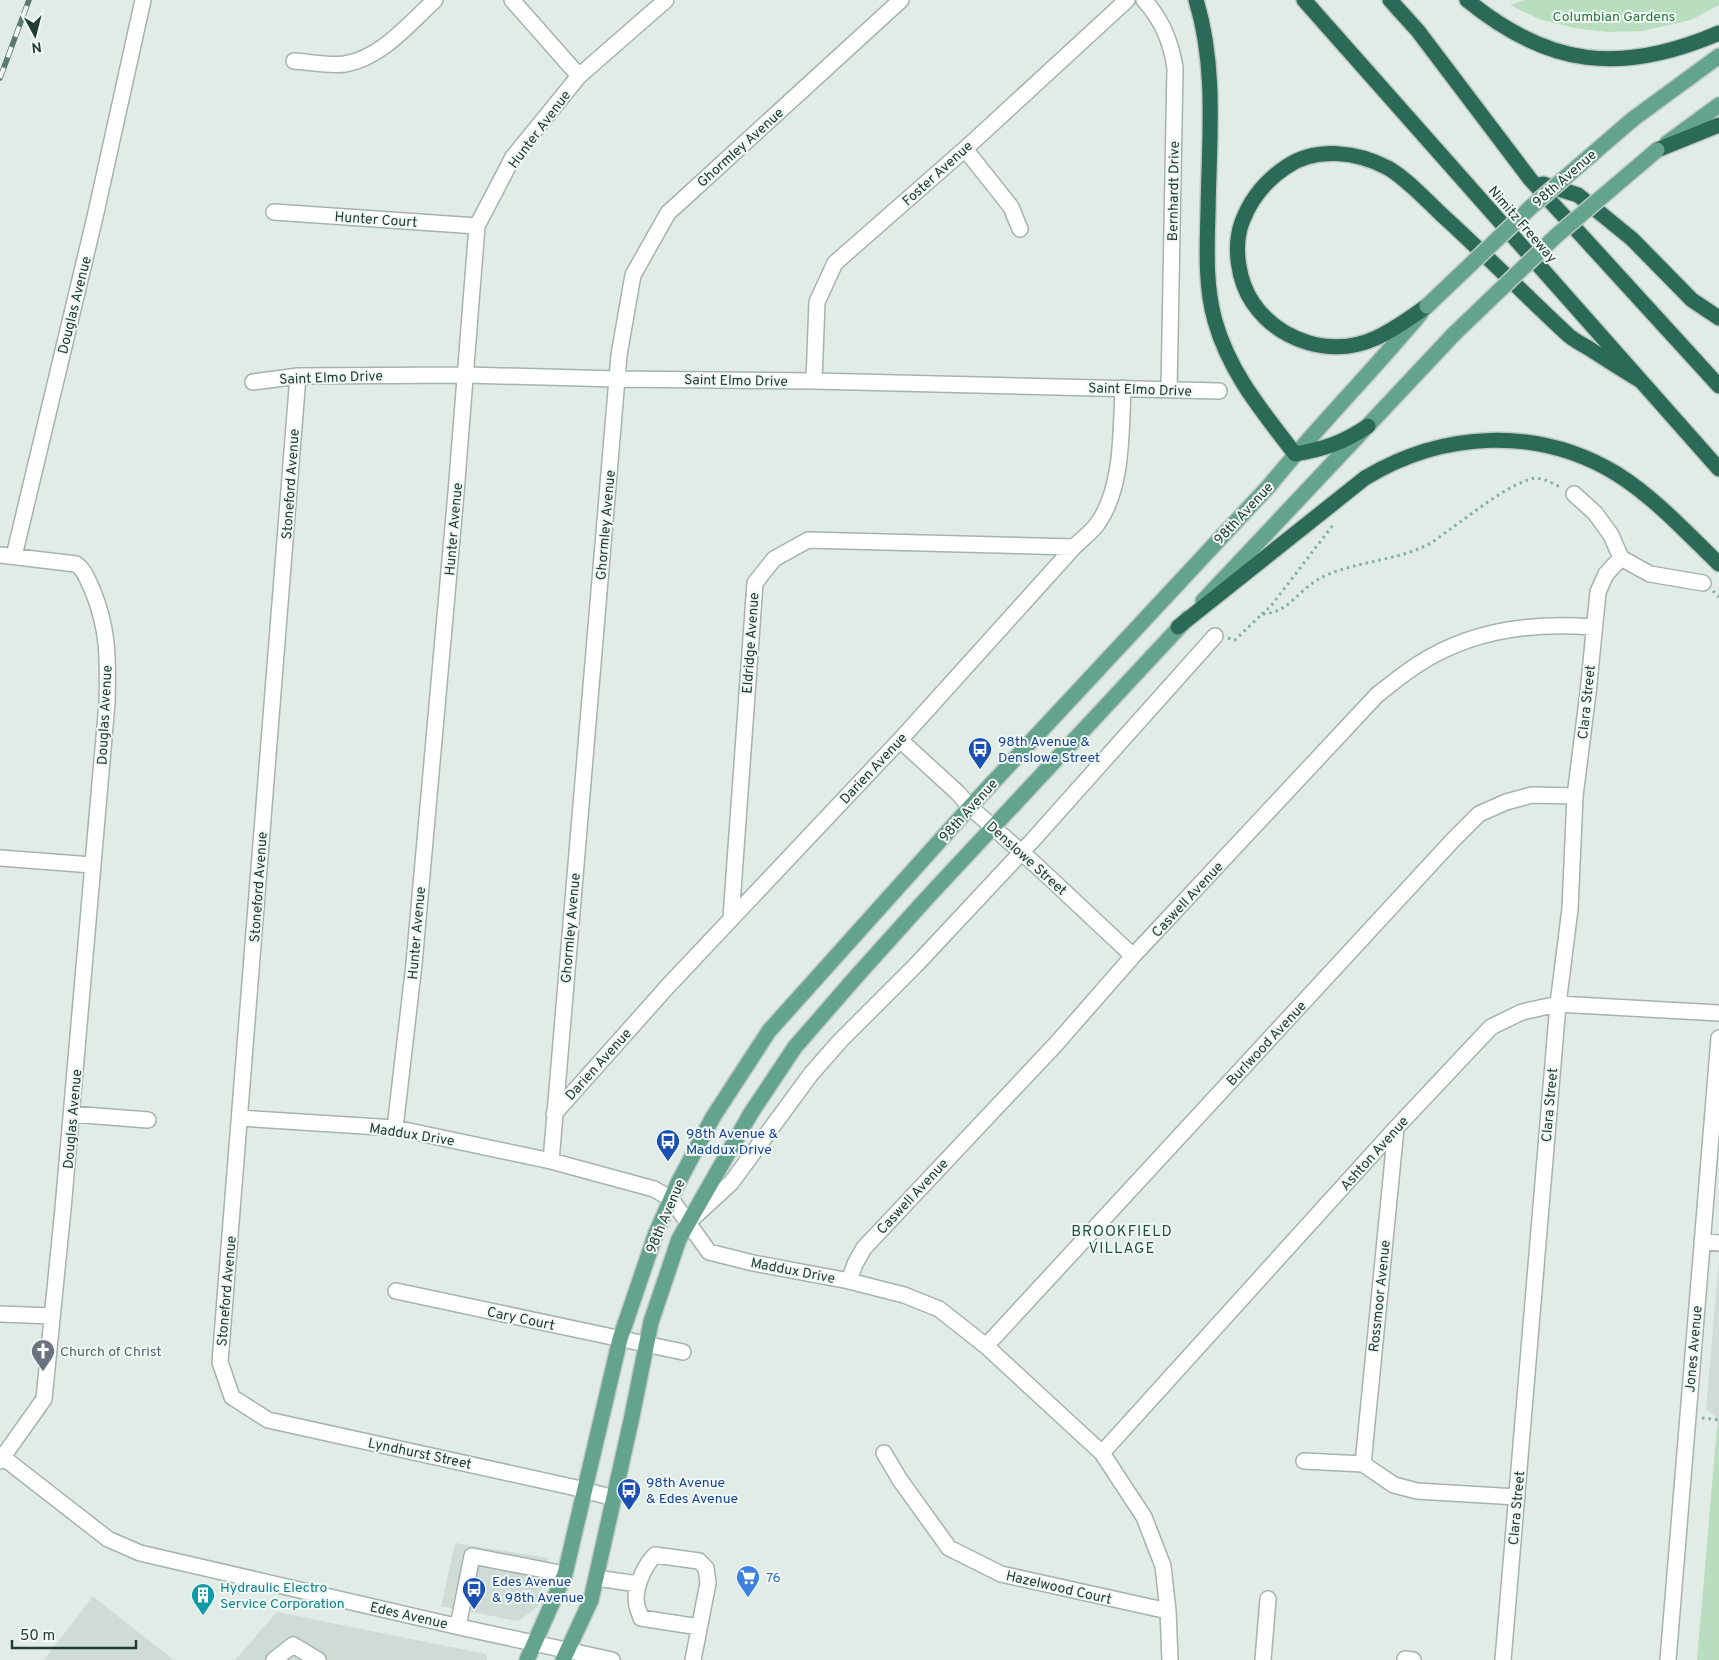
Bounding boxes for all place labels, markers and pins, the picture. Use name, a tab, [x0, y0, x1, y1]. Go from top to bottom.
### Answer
place label: 98th Avenue & Denslowe Street	[998, 734, 1100, 767]
bus stop icon: 98th Avenue & Denslowe Street	[967, 736, 993, 770]
place label: 98th Avenue & Maddux Drive	[686, 1126, 778, 1159]
bus stop icon: 98th Avenue & Maddux Drive	[655, 1128, 681, 1162]
church icon: Church of Christ	[30, 1338, 56, 1372]
place label: Church of Christ	[60, 1344, 162, 1361]
place label: 98th Avenue & Edes Avenue	[646, 1475, 738, 1508]
bus stop icon: 98th Avenue & Edes Avenue	[616, 1477, 642, 1511]
supermarket icon: 76	[735, 1564, 761, 1598]
place label: 76	[766, 1570, 781, 1587]
place label: Edes Avenue & 98th Avenue	[492, 1574, 584, 1607]
bus stop icon: Edes Avenue & 98th Avenue	[461, 1576, 487, 1610]
place label: Hydraulic Electro Service Corporation	[220, 1580, 345, 1613]
building icon: Hydraulic Electro Service Corporation	[190, 1582, 216, 1616]

